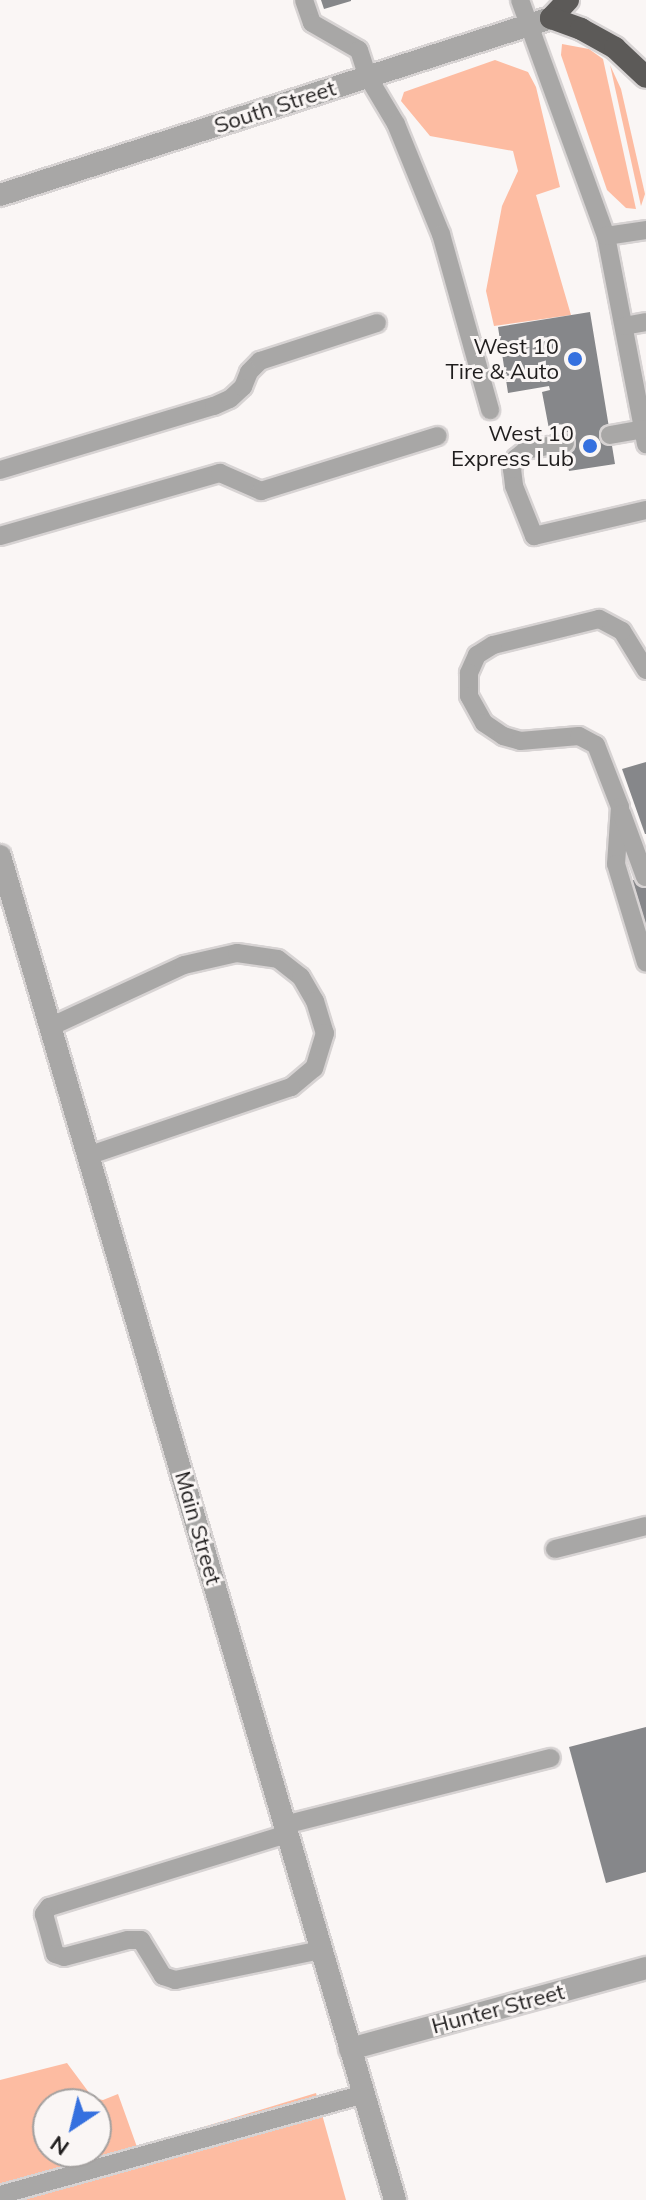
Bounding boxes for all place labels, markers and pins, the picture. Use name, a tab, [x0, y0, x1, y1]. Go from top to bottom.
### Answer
place label: West 10 Tire & Auto	[445, 333, 559, 384]
marker: West 10 Tire & Auto	[566, 350, 584, 368]
place label: West 10 Express Lub	[451, 420, 574, 472]
marker: West 10 Express Lub	[581, 437, 599, 455]

